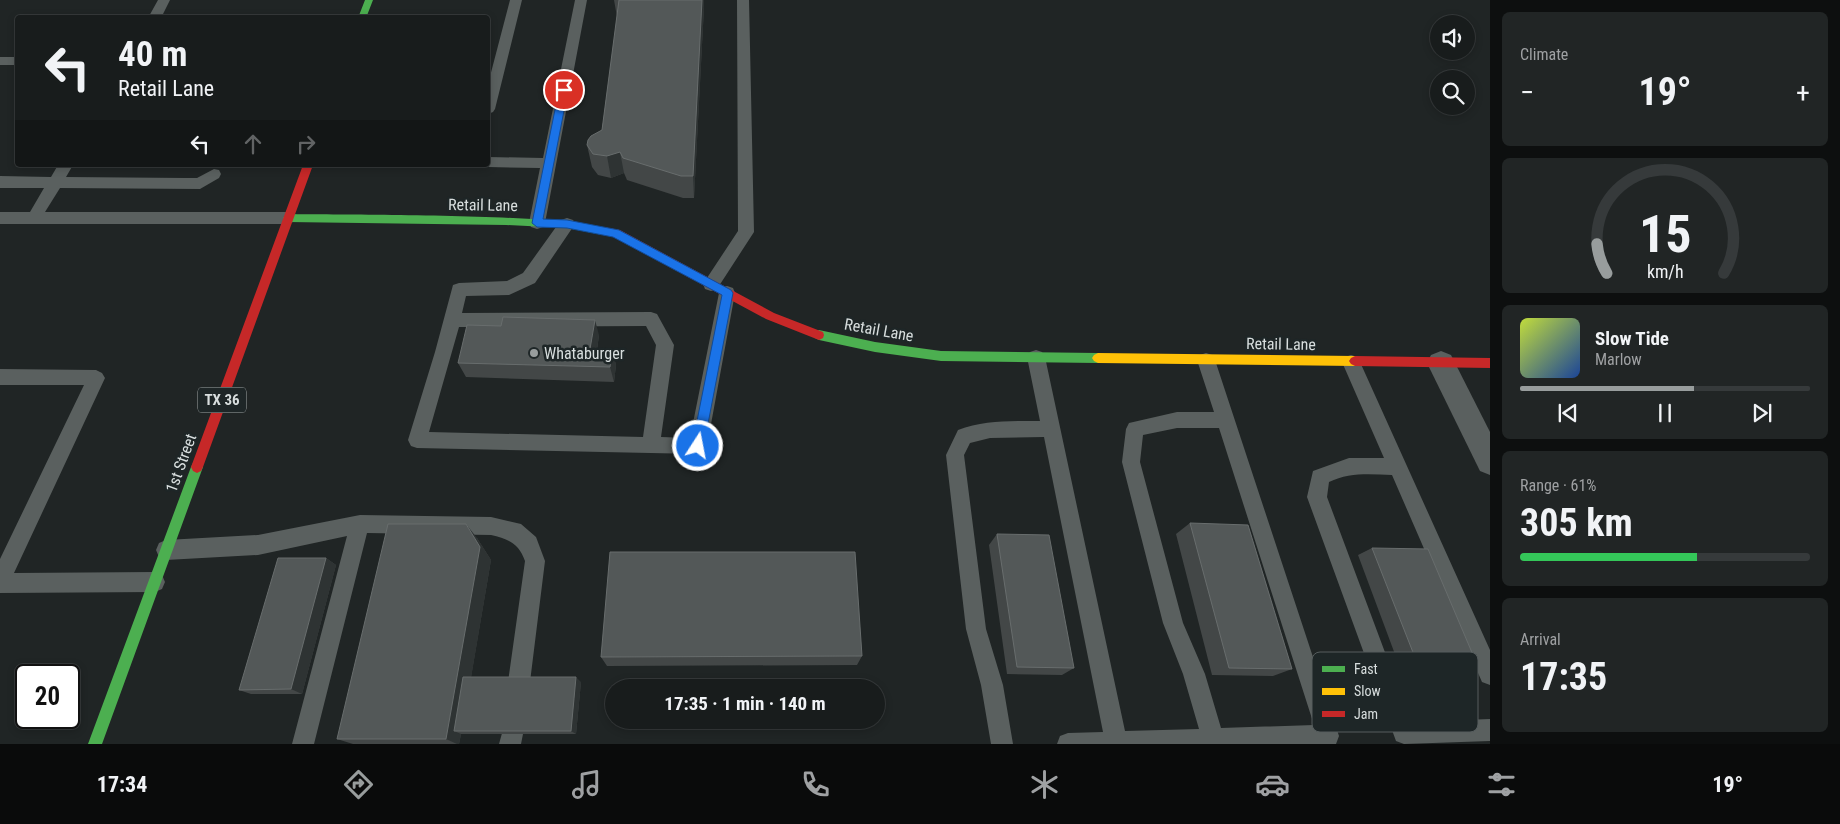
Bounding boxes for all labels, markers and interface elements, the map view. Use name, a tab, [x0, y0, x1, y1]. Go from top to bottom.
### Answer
map controls	[1430, 15, 1475, 115]
button: sound	[1430, 15, 1475, 60]
text: 40 m	[118, 34, 187, 75]
icon: left	[35, 35, 100, 100]
text: Climate	[1520, 45, 1568, 64]
pin	[543, 69, 585, 111]
button: search	[1430, 70, 1475, 115]
text: 19°	[1638, 70, 1692, 114]
text: Retail Lane	[118, 76, 214, 101]
icon: arrive	[550, 76, 578, 104]
text: −	[1520, 76, 1534, 109]
text: +	[1796, 76, 1810, 109]
icon: left	[186, 130, 214, 158]
icon: ahead	[239, 130, 267, 158]
icon: right	[292, 130, 320, 158]
street label: Retail Lane	[448, 195, 518, 215]
text: 15	[1639, 204, 1691, 265]
text: km/h	[1647, 261, 1683, 282]
street label: Retail Lane	[843, 315, 915, 345]
text: Slow Tide	[1595, 327, 1669, 350]
street label: Retail Lane	[1246, 334, 1316, 354]
place label: Whataburger	[544, 344, 625, 363]
marker: Whataburger	[528, 347, 540, 359]
text: Marlow	[1595, 350, 1642, 369]
road number: TX 36	[198, 388, 246, 412]
icon: previous	[1554, 399, 1582, 427]
icon: pause	[1651, 399, 1679, 427]
icon: next	[1748, 399, 1776, 427]
position arrow	[671, 419, 723, 471]
street label: 1st Street	[162, 431, 200, 495]
text: Range · 61%	[1520, 476, 1596, 495]
text: 305 km	[1520, 501, 1633, 545]
text: Arrival	[1520, 630, 1561, 649]
legend	[1312, 652, 1478, 732]
text: 17:35	[1520, 655, 1607, 699]
text: Fast	[1354, 661, 1378, 677]
speed limit sign: 20	[15, 664, 80, 729]
text: Slow	[1354, 683, 1381, 699]
text: 17:35 · 1 min · 140 m	[664, 692, 826, 715]
text: Jam	[1354, 706, 1378, 722]
icon: directions	[341, 767, 376, 802]
icon: music	[569, 767, 604, 802]
icon: phone	[798, 767, 833, 802]
icon: climate	[1027, 767, 1062, 802]
icon: car	[1255, 767, 1290, 802]
icon: filters	[1484, 767, 1519, 802]
text: 17:34	[97, 772, 147, 797]
text: 19°	[1712, 772, 1743, 797]

